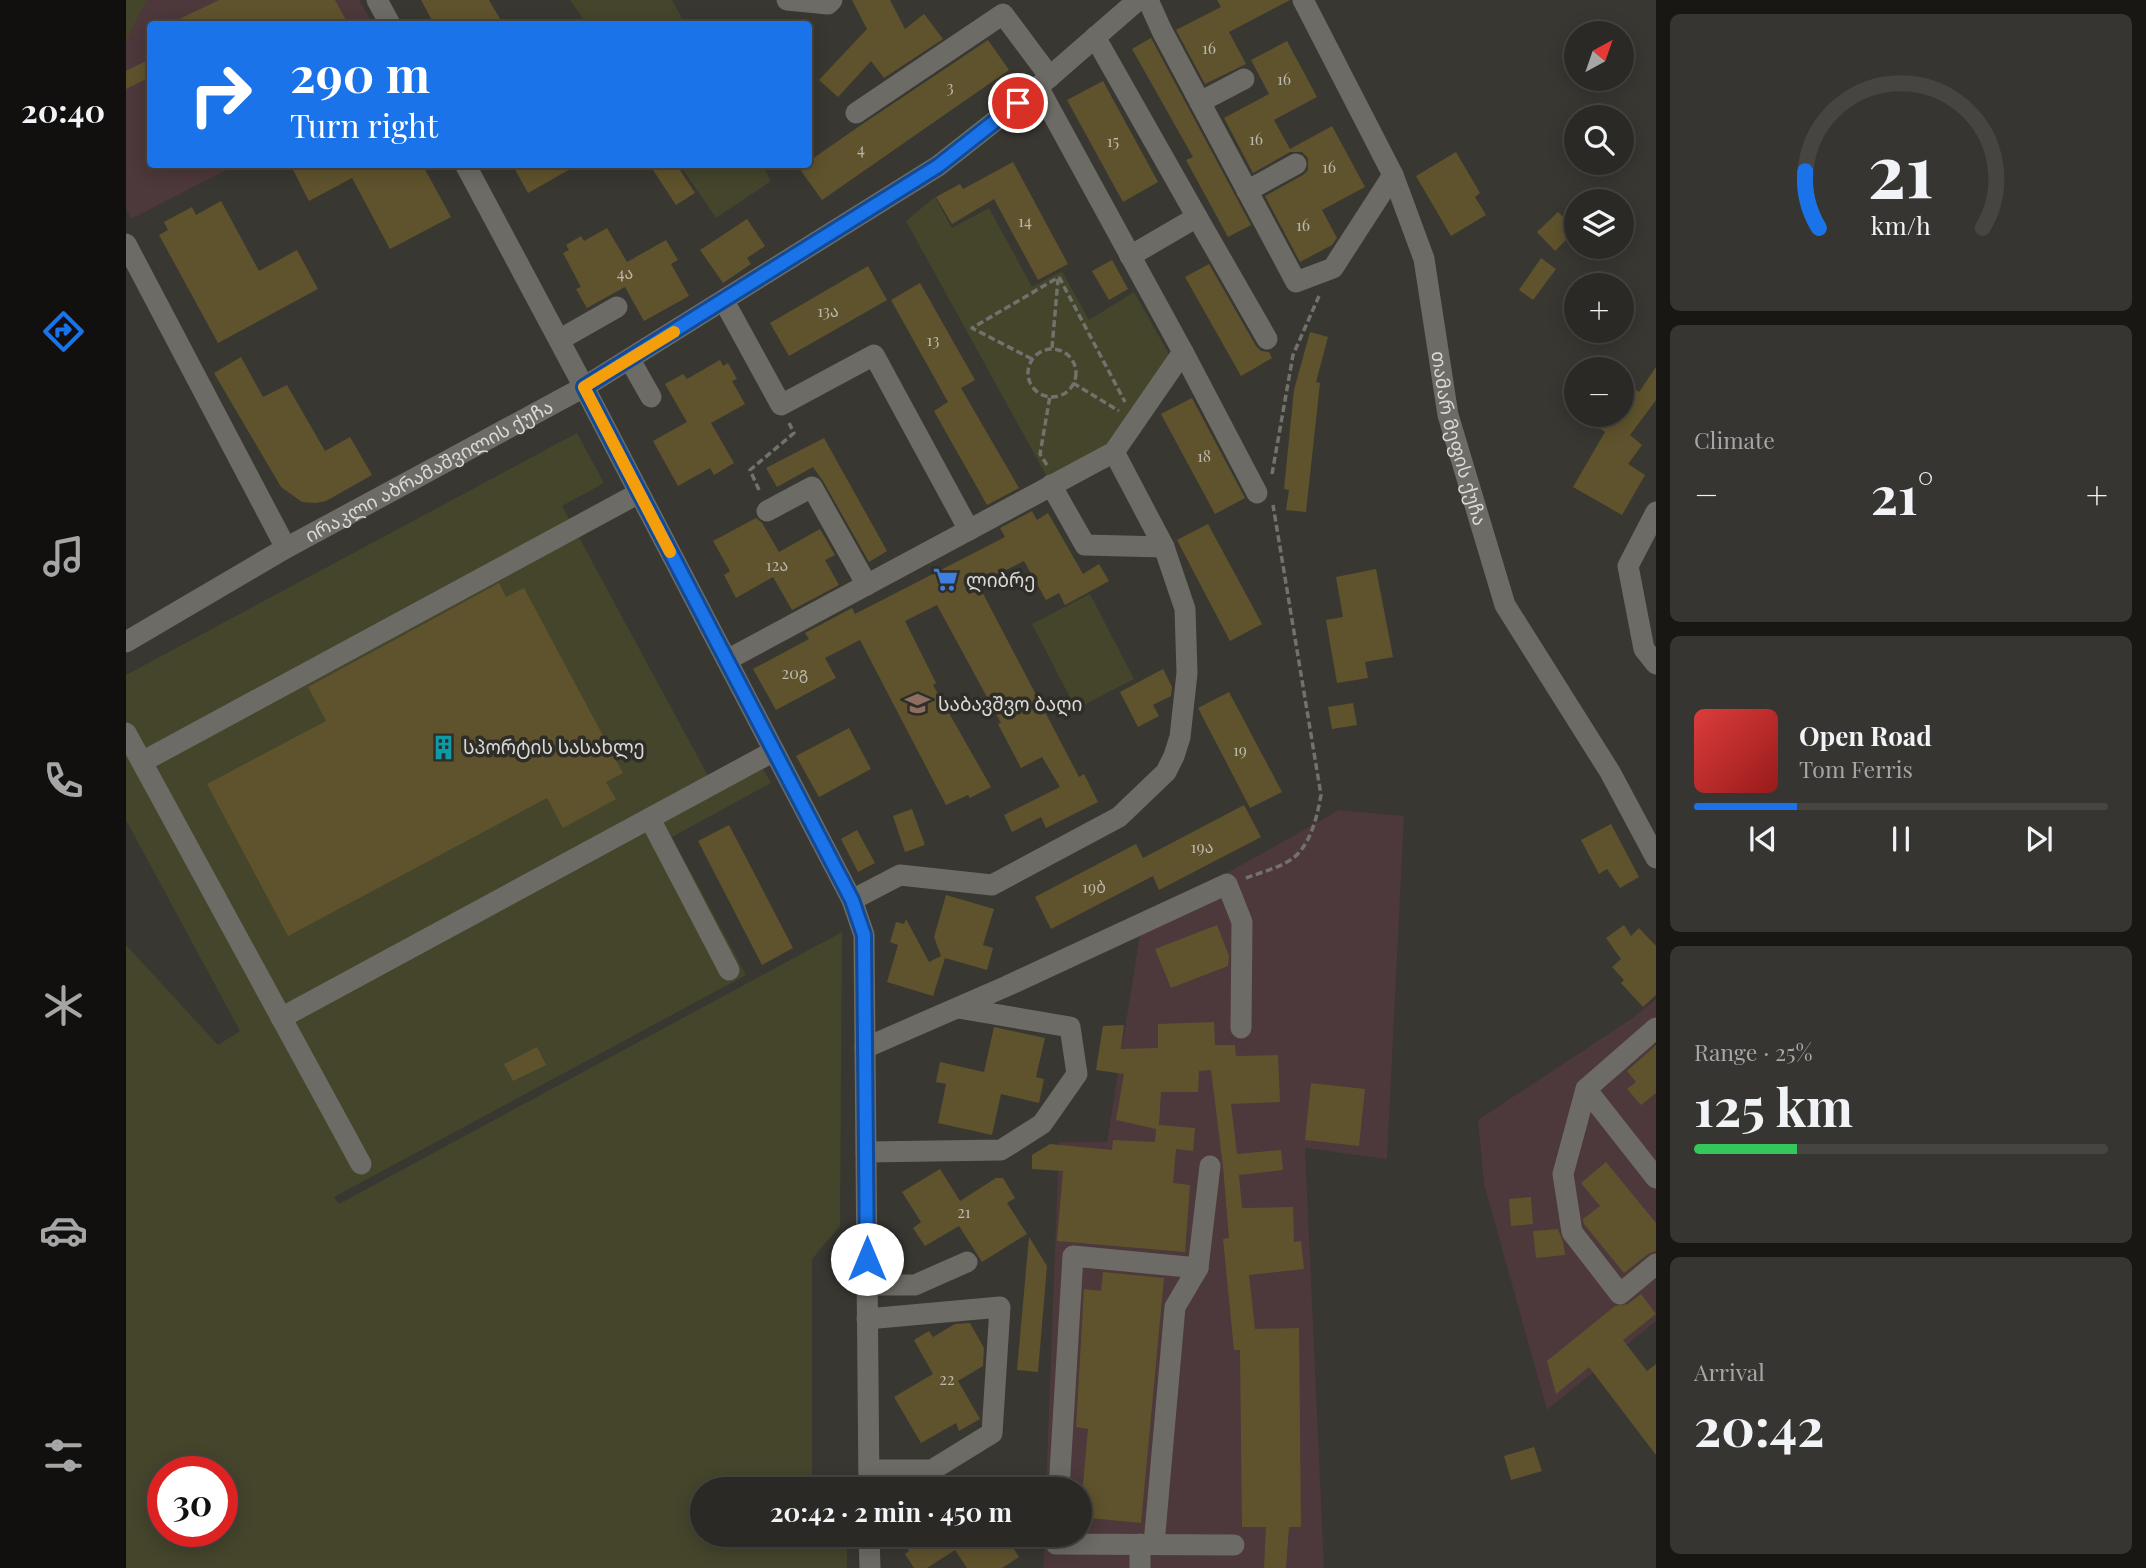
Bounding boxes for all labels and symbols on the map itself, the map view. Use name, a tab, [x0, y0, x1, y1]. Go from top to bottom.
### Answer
north arrow	[1564, 21, 1634, 91]
house number: 16	[1202, 37, 1216, 58]
house number: 16	[1277, 68, 1291, 89]
pin	[988, 73, 1048, 133]
house number: 3	[946, 76, 954, 97]
house number: 16	[1249, 128, 1263, 149]
house number: 15	[1107, 130, 1119, 151]
house number: 4	[857, 138, 865, 159]
house number: 16	[1322, 156, 1336, 177]
house number: 14	[1018, 210, 1032, 231]
house number: 16	[1296, 214, 1310, 235]
house number: 4ა	[617, 262, 633, 283]
house number: 13ა	[817, 300, 839, 321]
house number: 13	[927, 329, 939, 350]
street label: თამარ მეფის ქუჩა	[1426, 349, 1494, 528]
street label: ირაკლი აბრამაშვილის ქუჩა	[300, 392, 557, 548]
house number: 18	[1197, 445, 1211, 466]
house number: 12ა	[766, 554, 788, 575]
supermarket icon: ლიბრე	[932, 566, 960, 594]
place label: ლიბრე	[966, 566, 1035, 593]
house number: 20გ	[782, 662, 808, 683]
school or university icon: საბავშვო ბაღი	[904, 690, 932, 718]
place label: საბავშვო ბაღი	[938, 690, 1082, 717]
building icon: სპორტის სასახლე	[429, 733, 457, 761]
place label: სპორტის სასახლე	[463, 733, 645, 760]
house number: 19	[1233, 739, 1247, 760]
house number: 19ა	[1191, 836, 1213, 857]
house number: 19ბ	[1082, 876, 1106, 897]
house number: 21	[957, 1201, 971, 1222]
position arrow	[830, 1222, 904, 1296]
house number: 22	[939, 1368, 955, 1389]
speed limit sign: 30	[147, 1456, 238, 1547]

